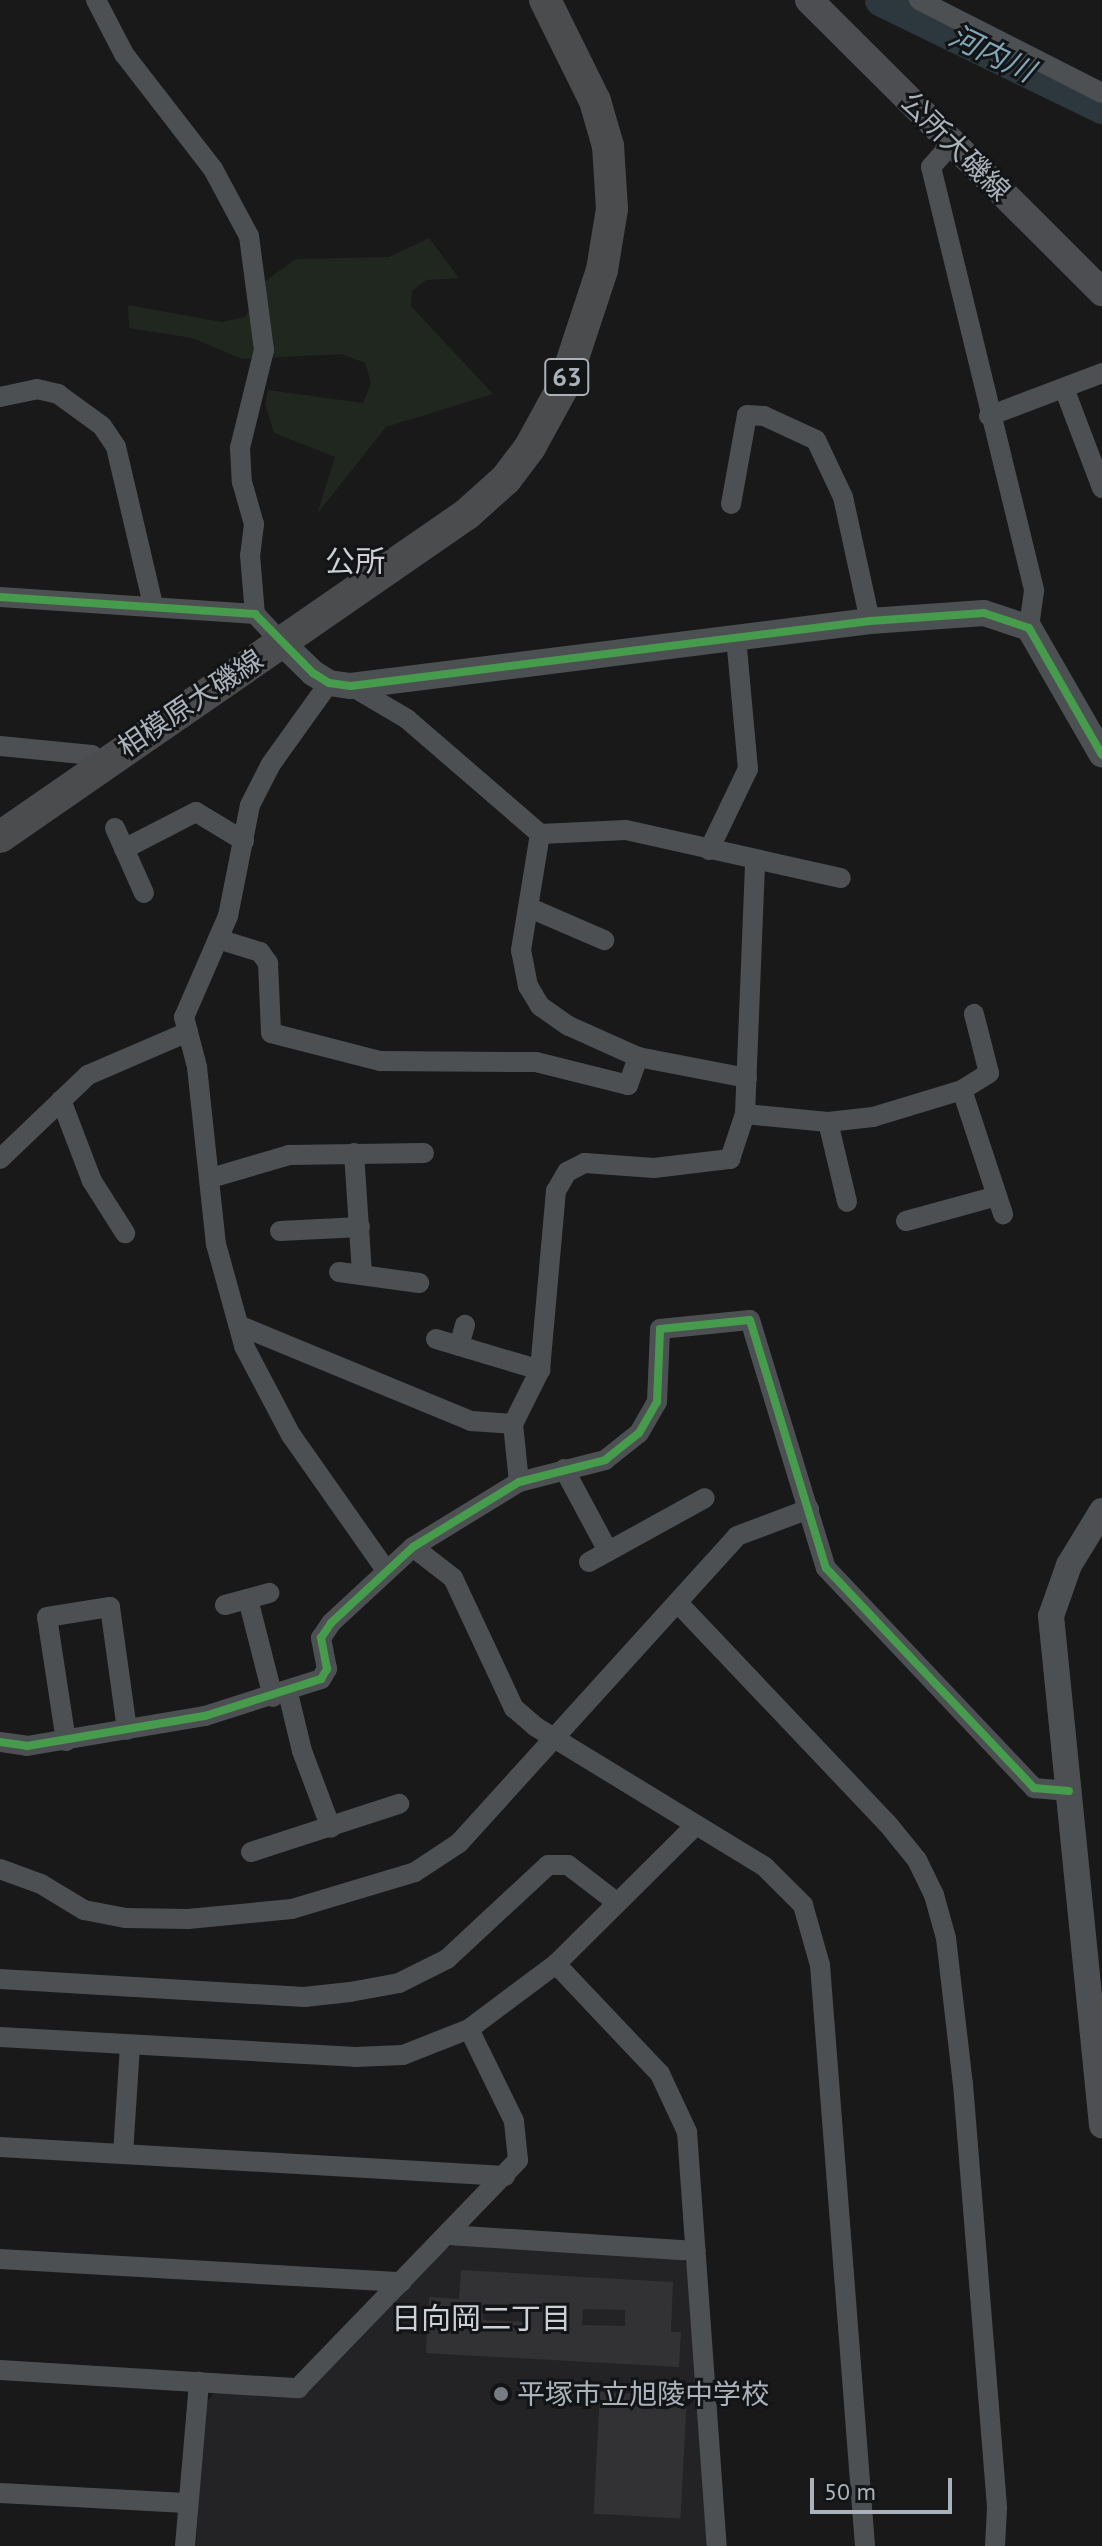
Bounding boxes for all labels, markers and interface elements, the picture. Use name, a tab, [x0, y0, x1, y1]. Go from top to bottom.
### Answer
water label: 河内川	[944, 17, 1040, 89]
street label: 公所大磯線	[895, 85, 1017, 207]
road number: 63	[543, 355, 591, 399]
district label: 公所	[325, 543, 385, 579]
street label: 相模原大磯線	[111, 642, 269, 764]
district label: 日向岡二丁目	[391, 2300, 571, 2336]
place label: 平塚市立旭陵中学校	[517, 2377, 769, 2411]
marker: 平塚市立旭陵中学校	[492, 2385, 510, 2403]
scale bar	[814, 2462, 956, 2512]
text: 50 m	[824, 2476, 876, 2507]

